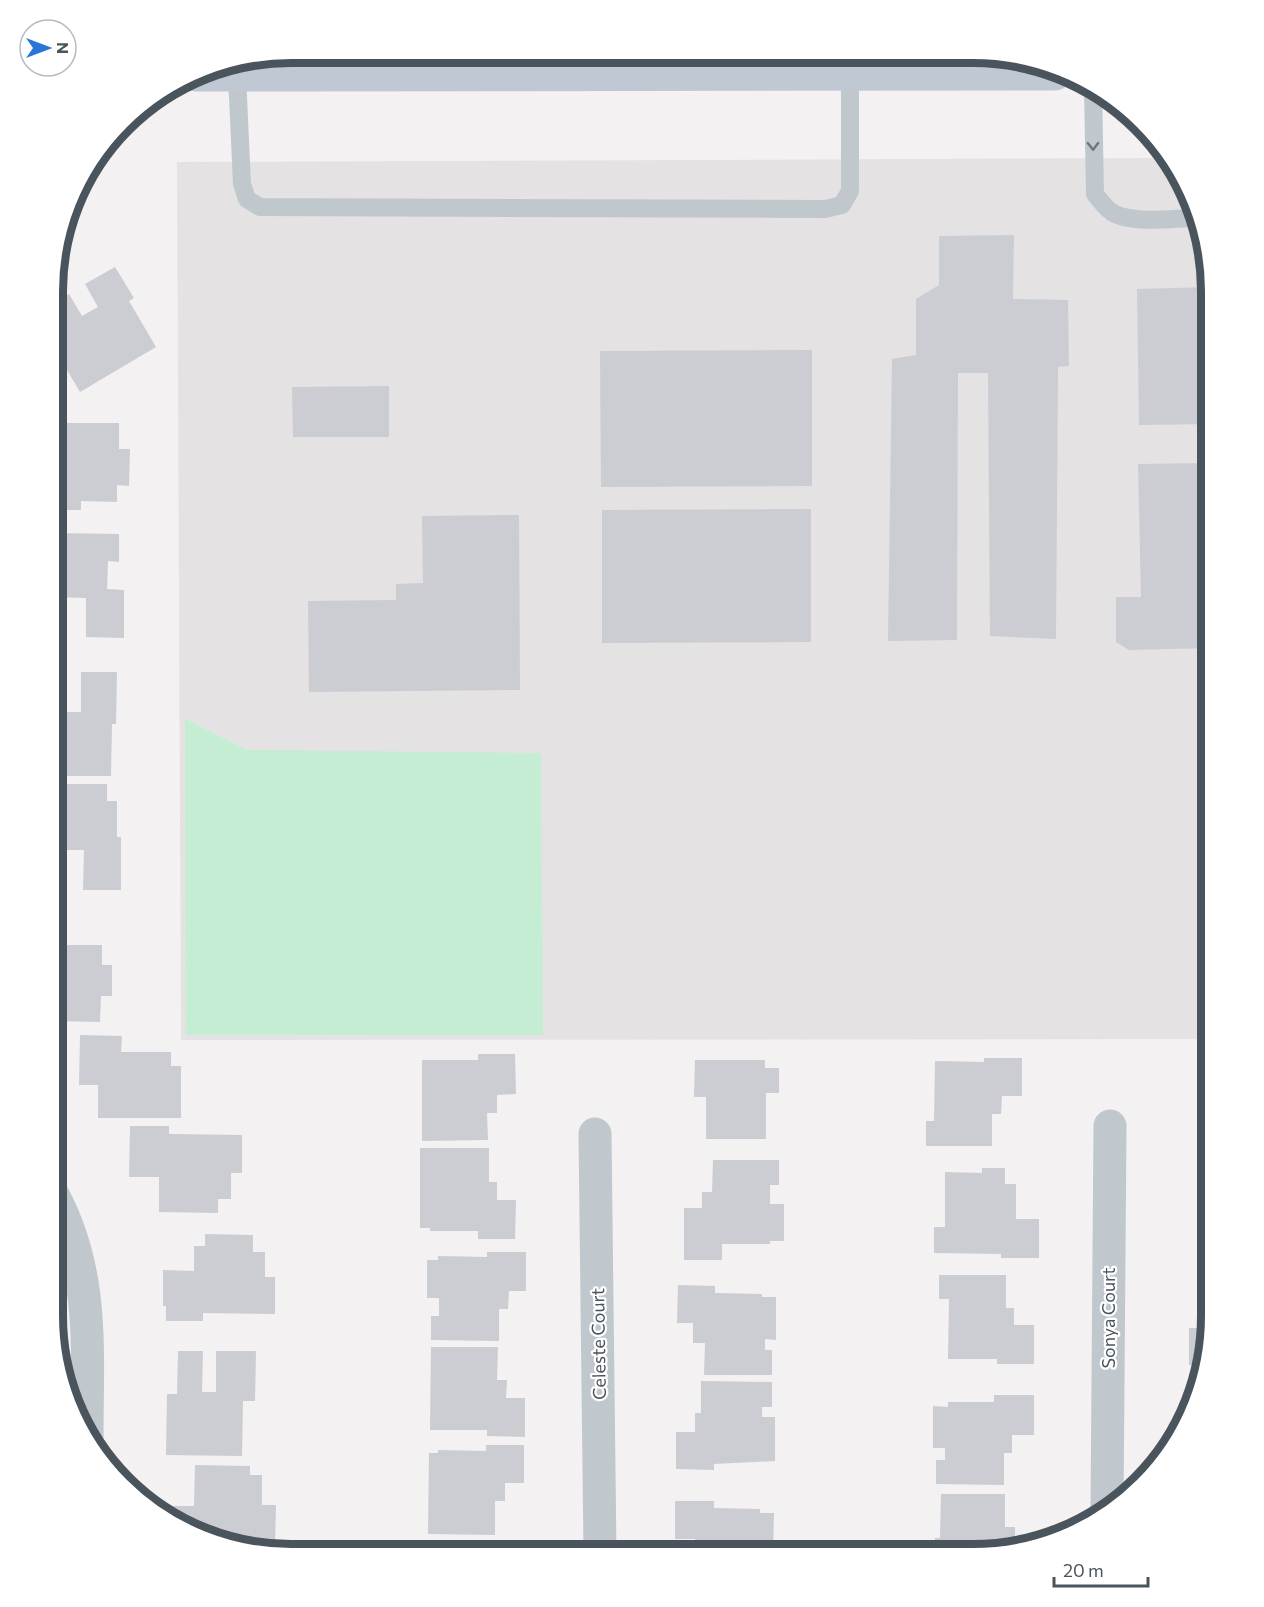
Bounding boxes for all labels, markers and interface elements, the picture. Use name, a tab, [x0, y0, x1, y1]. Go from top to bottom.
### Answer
north arrow	[18, 18, 78, 78]
text: N	[54, 42, 73, 54]
one-way arrow	[1087, 142, 1099, 151]
street label: Sonya Court	[1097, 1267, 1119, 1369]
street label: Celeste Court	[586, 1288, 610, 1400]
scale bar	[1054, 1550, 1148, 1588]
text: 20 m	[1063, 1559, 1104, 1581]

